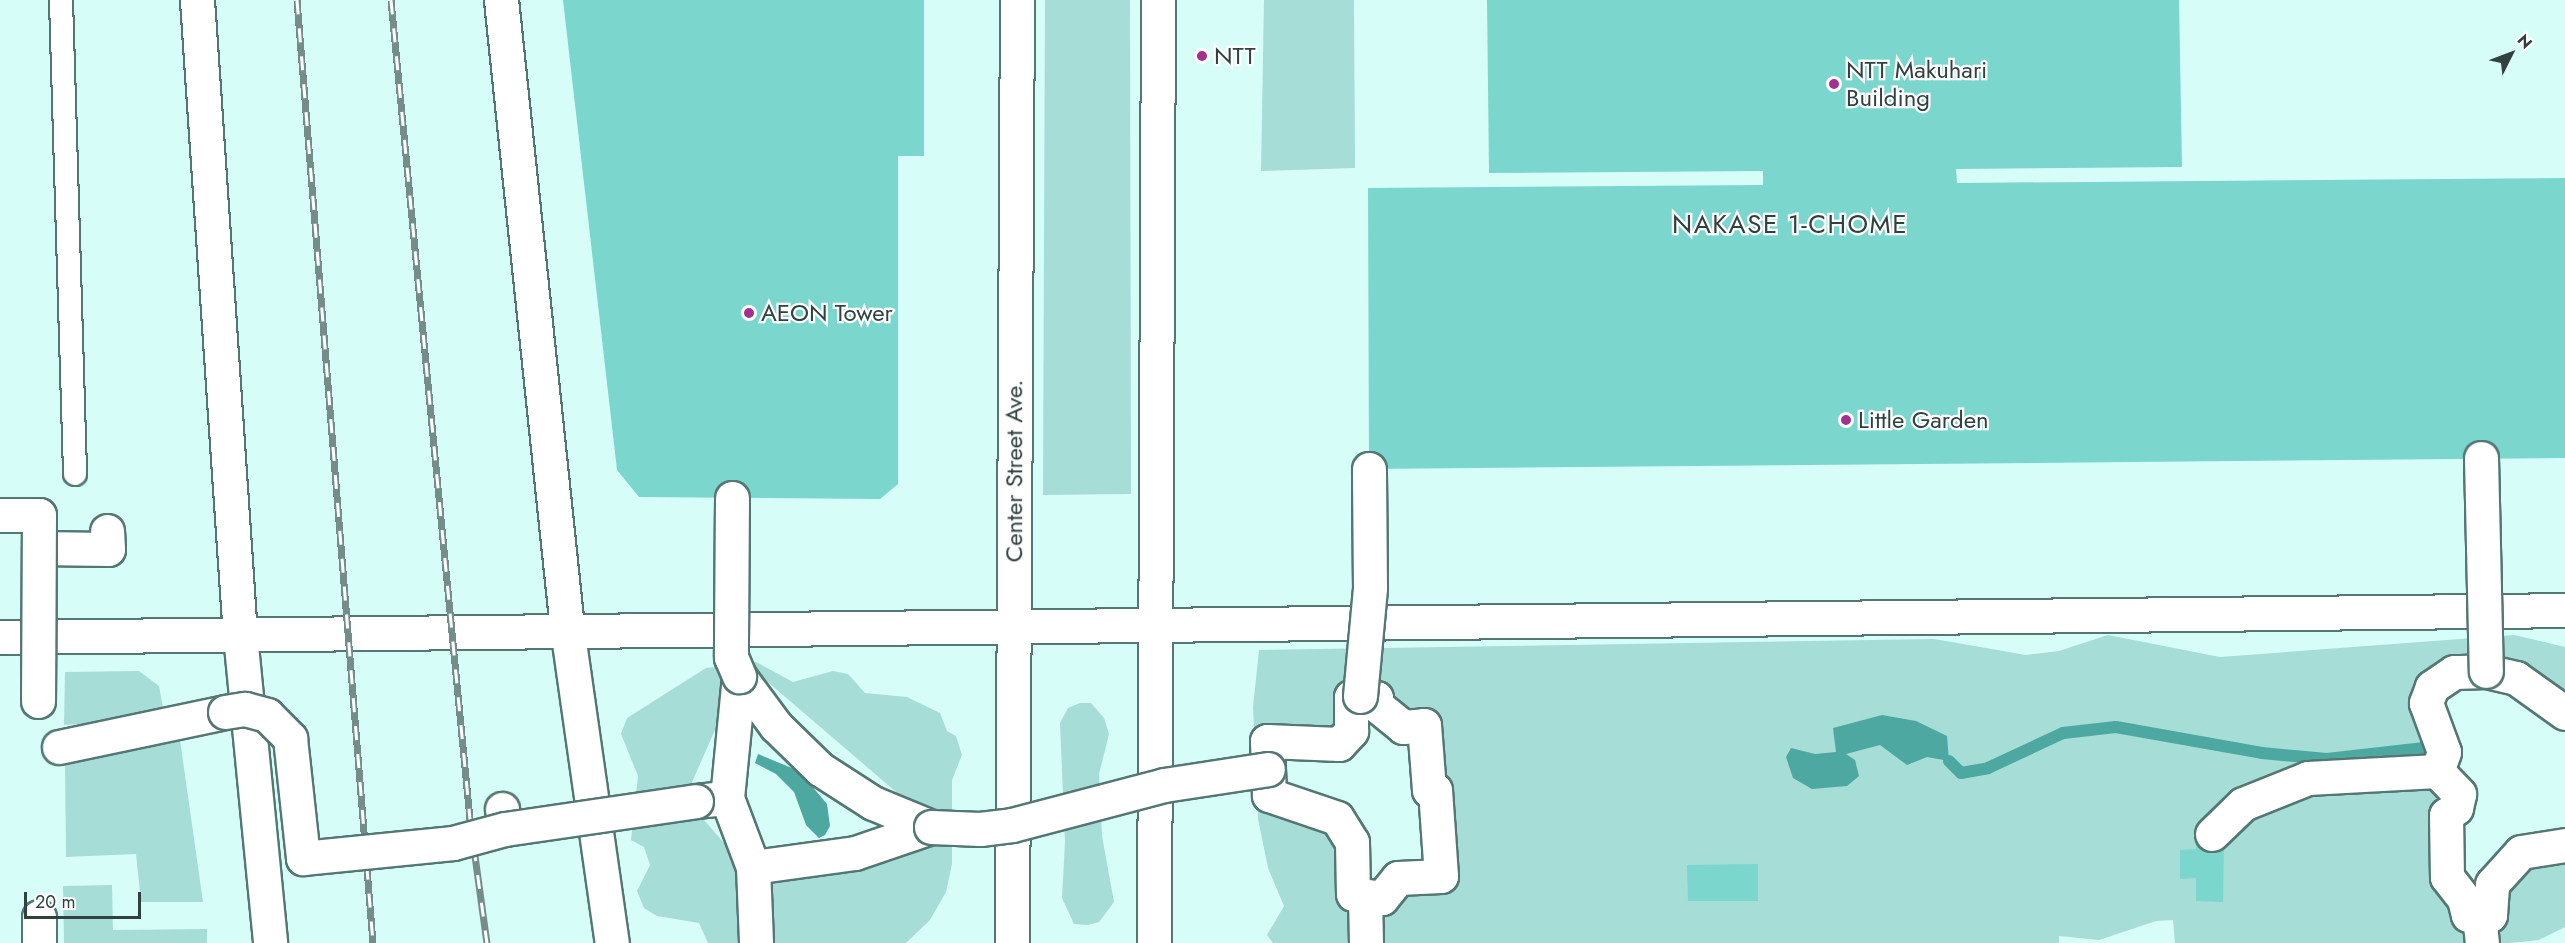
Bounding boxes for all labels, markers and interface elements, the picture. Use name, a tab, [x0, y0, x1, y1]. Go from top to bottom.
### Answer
north arrow	[2481, 24, 2541, 84]
text: N	[2512, 29, 2538, 54]
place label: NTT	[1214, 42, 1256, 70]
marker: NTT	[1195, 49, 1209, 63]
place label: NTT Makuhari Building	[1846, 56, 1987, 112]
marker: NTT Makuhari Building	[1827, 77, 1841, 91]
district label: NAKASE 1-CHOME	[1672, 209, 1908, 241]
place label: AEON Tower	[761, 299, 893, 327]
marker: AEON Tower	[742, 306, 756, 320]
street label: Center Street Ave.	[1000, 380, 1028, 562]
place label: Little Garden	[1858, 406, 1989, 434]
marker: Little Garden	[1839, 413, 1853, 427]
scale bar	[27, 880, 144, 918]
text: 20 m	[35, 889, 75, 915]

